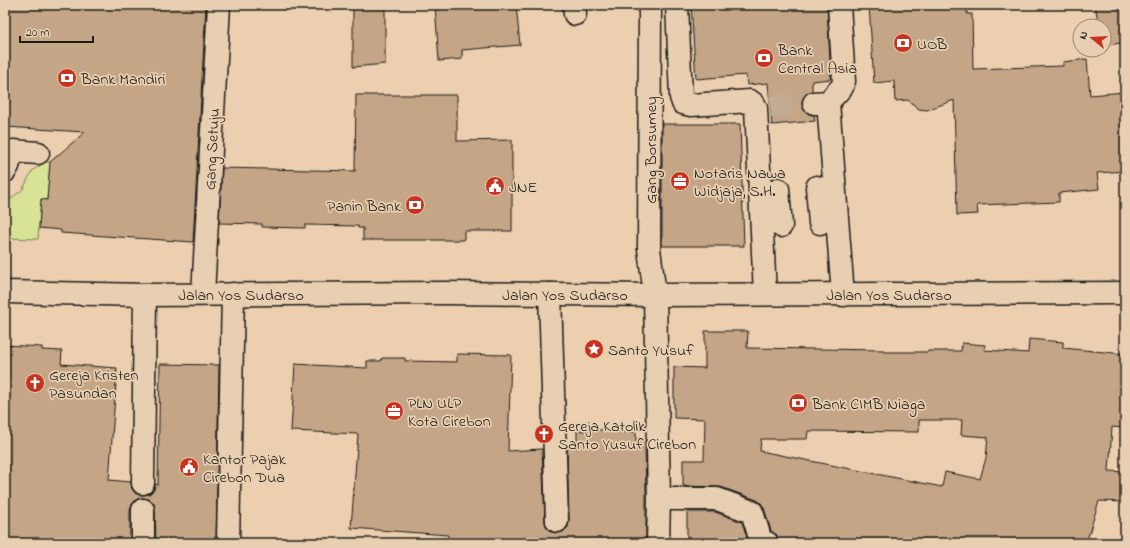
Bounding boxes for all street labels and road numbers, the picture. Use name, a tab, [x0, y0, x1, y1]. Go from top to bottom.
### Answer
street label: Gang Borsumey	[640, 96, 664, 204]
street label: Gang Setuju	[199, 108, 227, 191]
street label: Jalan Yos Sudarso	[178, 284, 304, 308]
street label: Jalan Yos Sudarso	[502, 284, 628, 308]
street label: Jalan Yos Sudarso	[826, 284, 952, 308]

